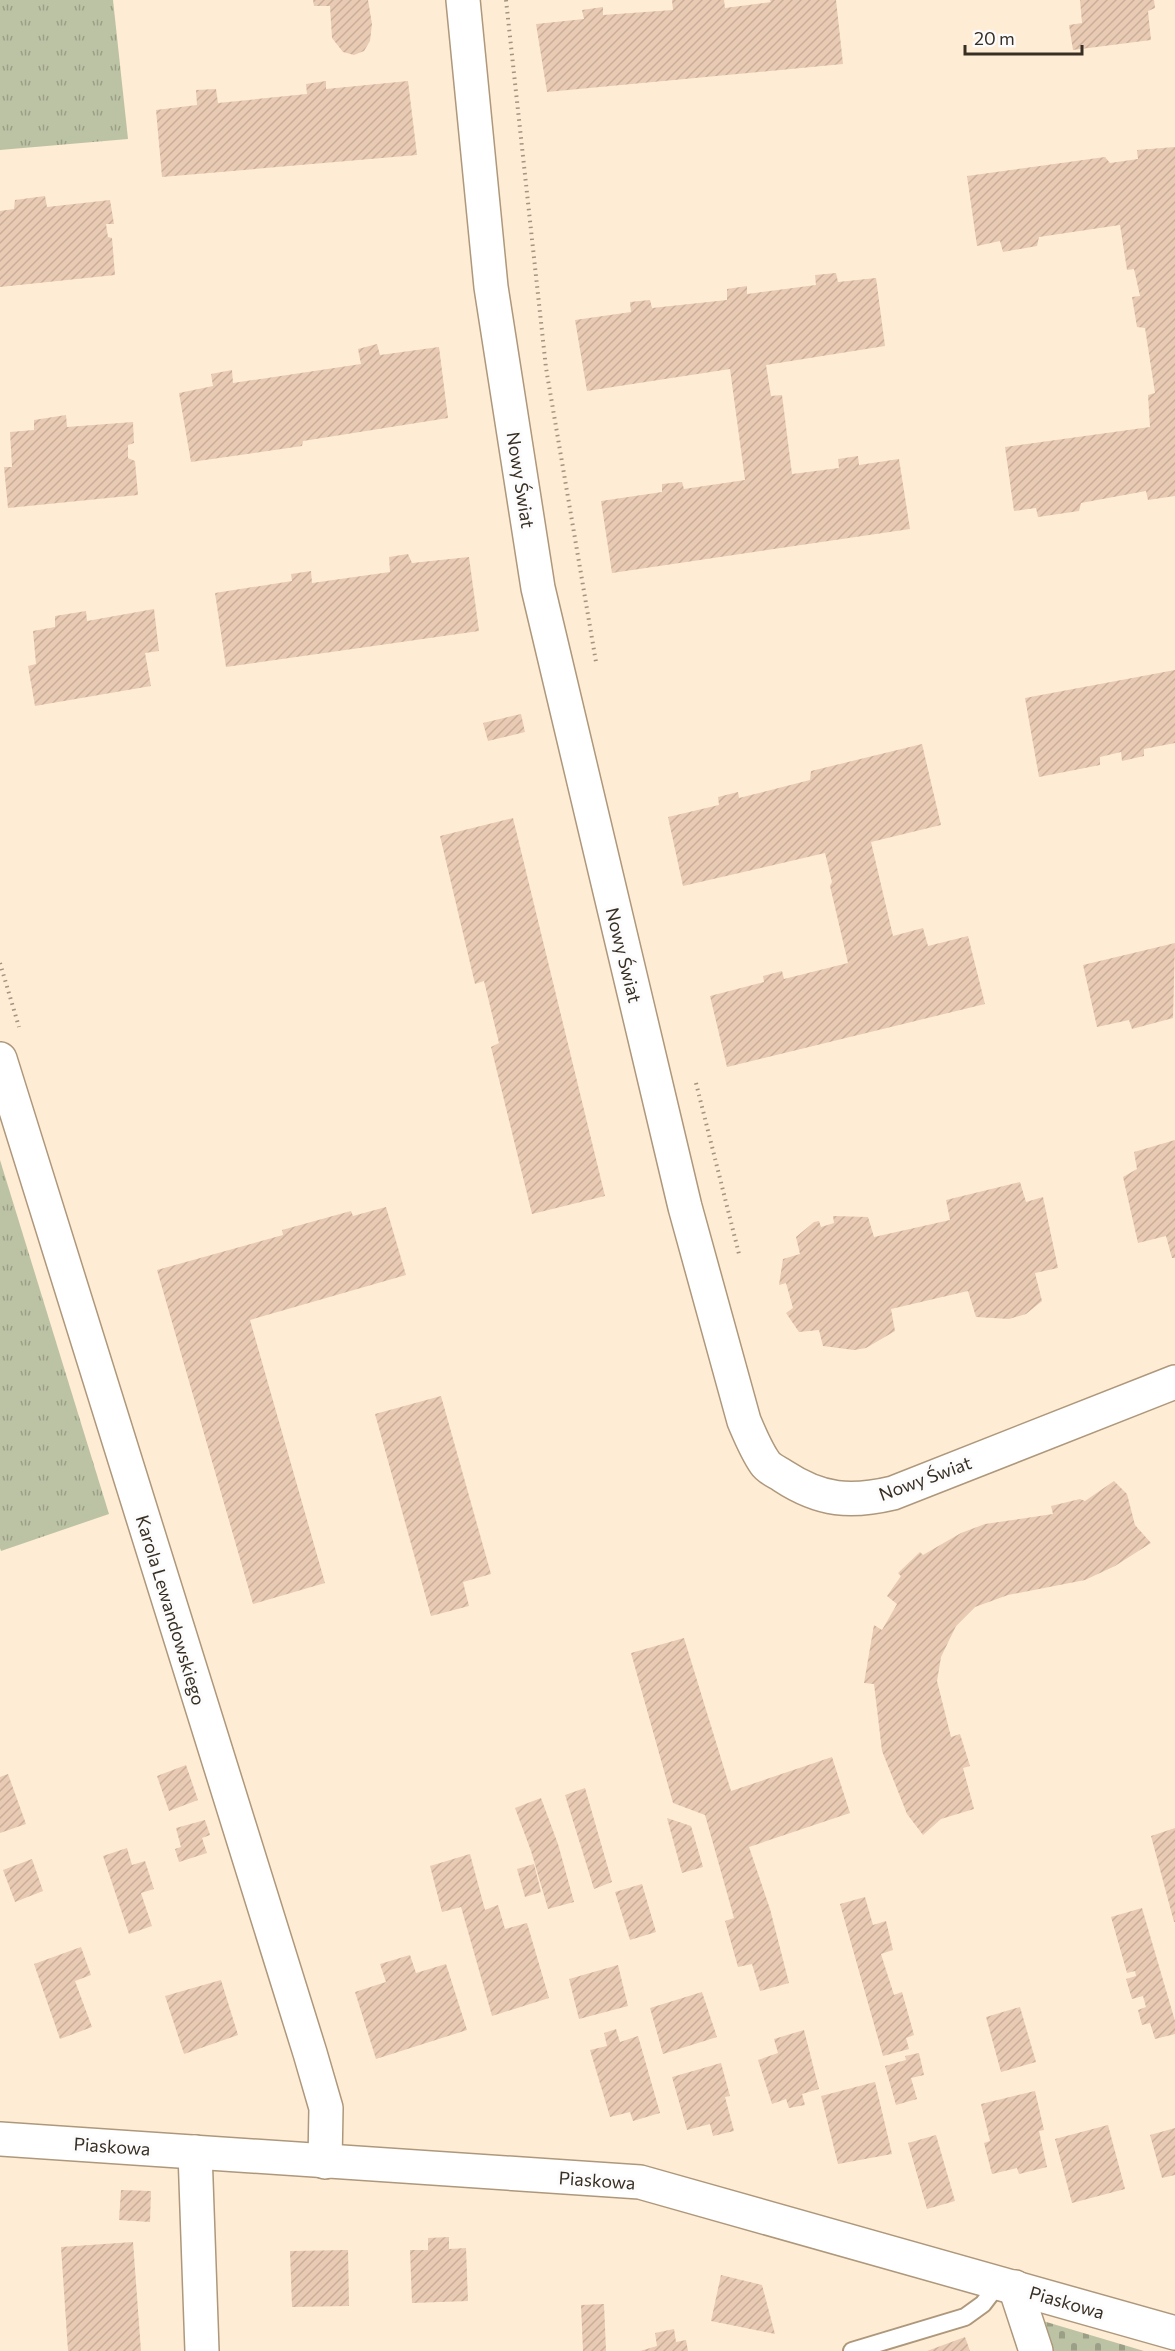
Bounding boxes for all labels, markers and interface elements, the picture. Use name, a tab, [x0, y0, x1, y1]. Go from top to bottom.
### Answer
scale bar	[965, 18, 1082, 56]
text: 20 m	[974, 27, 1015, 49]
street label: Nowy Świat	[503, 430, 539, 530]
street label: Nowy Świat	[602, 905, 646, 1005]
street label: Nowy Świat	[876, 1451, 974, 1505]
street label: Karola Lewandowskiego	[132, 1512, 210, 1708]
street label: Piaskowa	[73, 2132, 151, 2160]
street label: Piaskowa	[558, 2166, 636, 2194]
street label: Piaskowa	[1027, 2281, 1107, 2323]

